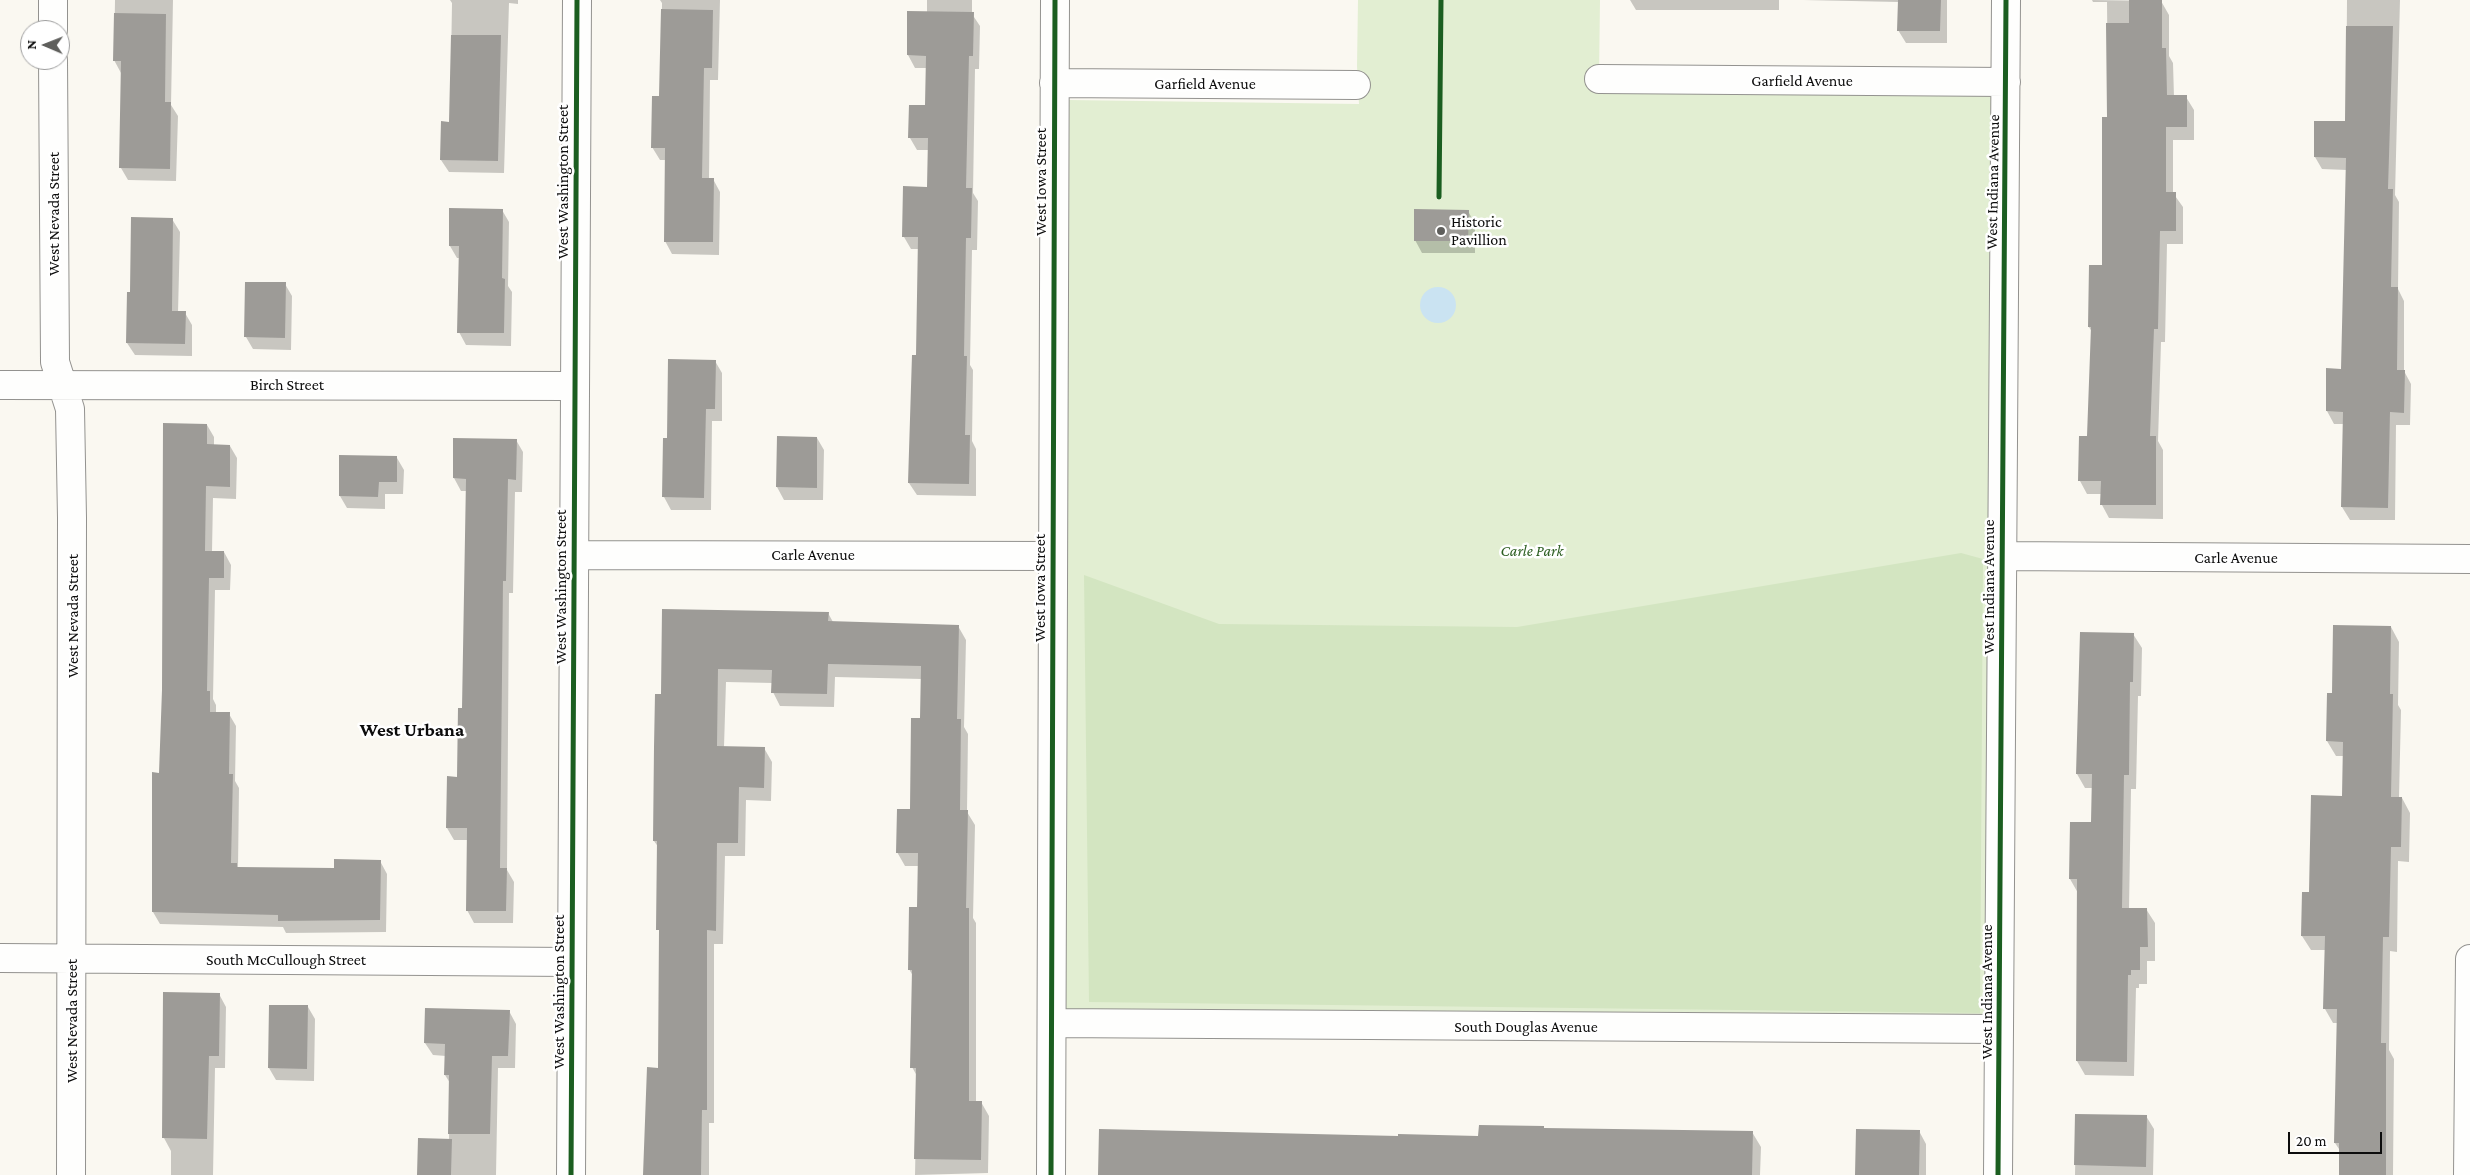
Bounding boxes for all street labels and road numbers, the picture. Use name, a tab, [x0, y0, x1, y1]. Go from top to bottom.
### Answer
street label: Garfield Avenue	[1751, 71, 1853, 91]
street label: Garfield Avenue	[1154, 74, 1256, 94]
street label: West Washington Street	[553, 105, 573, 259]
street label: West Indiana Avenue	[1982, 114, 2004, 250]
street label: West Iowa Street	[1031, 128, 1051, 236]
street label: West Nevada Street	[44, 152, 64, 276]
street label: Birch Street	[250, 375, 324, 395]
street label: West Washington Street	[551, 510, 571, 664]
street label: West Indiana Avenue	[1979, 519, 1999, 655]
street label: West Iowa Street	[1030, 534, 1050, 642]
street label: Carle Avenue	[771, 545, 855, 565]
street label: Carle Avenue	[2194, 548, 2278, 568]
street label: West Nevada Street	[63, 554, 83, 678]
street label: West Washington Street	[549, 915, 569, 1069]
street label: West Indiana Avenue	[1977, 924, 1997, 1060]
street label: South McCullough Street	[206, 950, 366, 970]
street label: West Nevada Street	[62, 959, 82, 1083]
street label: South Douglas Avenue	[1454, 1017, 1598, 1037]

